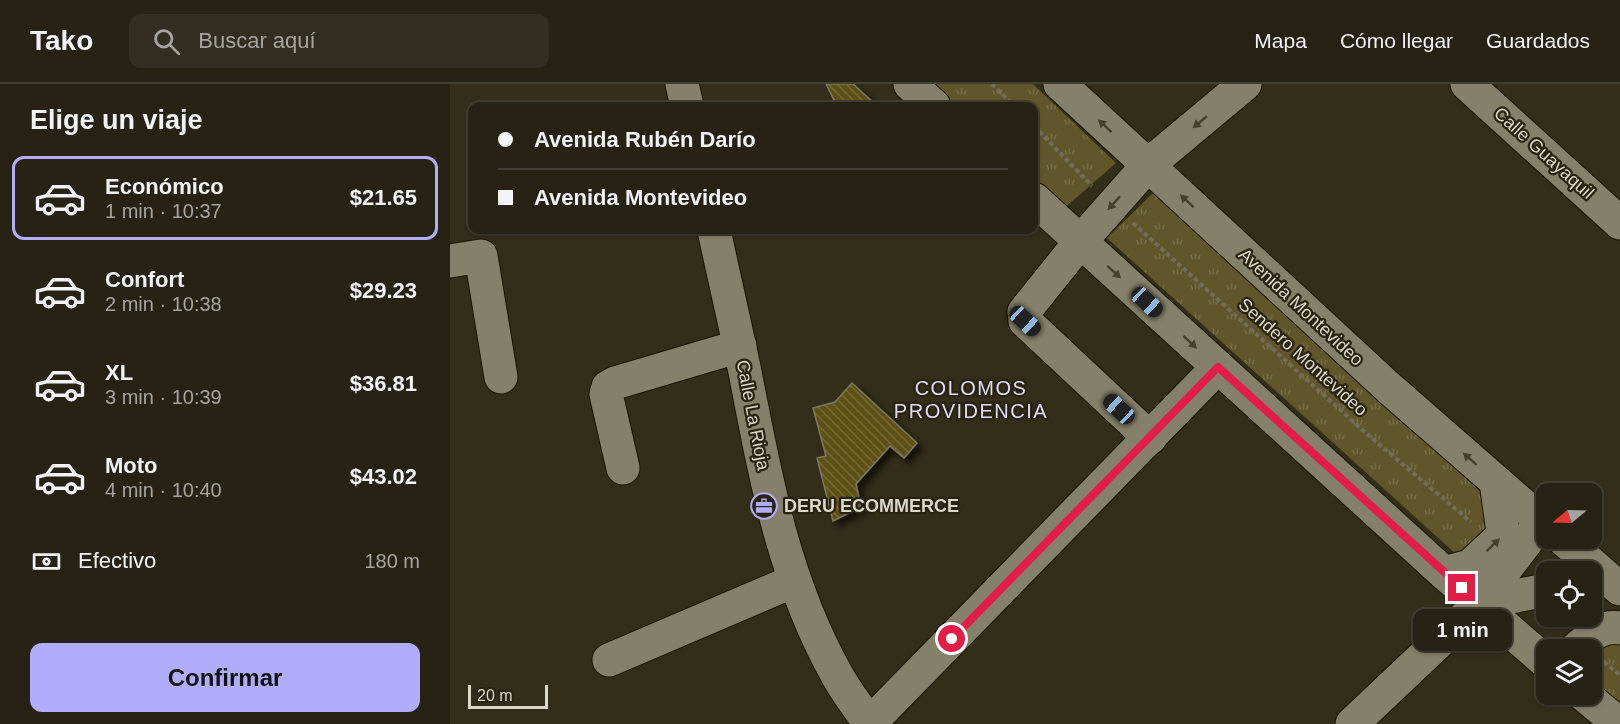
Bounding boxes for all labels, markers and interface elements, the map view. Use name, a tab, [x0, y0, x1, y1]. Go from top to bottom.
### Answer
search box	[129, 14, 549, 68]
text: Tako	[30, 25, 93, 56]
icon: search	[150, 25, 183, 58]
text: Buscar aquí	[198, 28, 316, 53]
text: Mapa	[1254, 29, 1307, 52]
text: Cómo llegar	[1340, 29, 1453, 52]
text: Guardados	[1486, 29, 1590, 52]
street label: Calle Guayaquil	[1490, 103, 1598, 203]
text: Elige un viaje	[30, 105, 203, 135]
one-way arrow	[1192, 115, 1208, 128]
one-way arrow	[1098, 119, 1112, 133]
text: Avenida Rubén Darío	[534, 127, 756, 152]
icon: car	[33, 171, 87, 225]
text: Económico	[105, 174, 224, 199]
text: $21.65	[350, 185, 417, 210]
text: Avenida Montevideo	[534, 185, 747, 210]
one-way arrow	[1180, 195, 1195, 208]
one-way arrow	[1107, 196, 1121, 211]
text: 1 min · 10:37	[105, 200, 222, 222]
street label: Avenida Montevideo	[1235, 244, 1367, 370]
icon: car	[33, 264, 87, 318]
one-way arrow	[1106, 265, 1121, 279]
text: Confort	[105, 267, 184, 292]
text: $29.23	[350, 278, 417, 303]
car	[1128, 283, 1166, 321]
text: 2 min · 10:38	[105, 293, 222, 315]
street label: Sendero Montevideo	[1235, 294, 1371, 420]
car	[1006, 302, 1044, 340]
one-way arrow	[1183, 334, 1197, 348]
icon: car	[33, 357, 87, 411]
street label: Calle La Rioja	[732, 358, 774, 473]
text: XL	[105, 360, 133, 385]
text: $36.81	[350, 371, 417, 396]
district label: COLOMOS PROVIDENCIA	[894, 377, 1048, 422]
text: 3 min · 10:39	[105, 386, 222, 408]
car	[1100, 390, 1138, 428]
icon: car	[33, 450, 87, 504]
text: Moto	[105, 453, 158, 478]
one-way arrow	[1463, 453, 1478, 466]
text: $43.02	[350, 464, 417, 489]
text: 4 min · 10:40	[105, 479, 222, 501]
north arrow	[1536, 483, 1602, 549]
map controls	[1536, 483, 1602, 705]
office icon: DERU ECOMMERCE	[749, 491, 779, 521]
place label: DERU ECOMMERCE	[784, 496, 959, 516]
one-way arrow	[1485, 538, 1500, 552]
icon: cash	[30, 545, 63, 578]
text: Efectivo	[78, 548, 156, 573]
text: 180 m	[364, 550, 420, 572]
button: locate	[1536, 561, 1602, 627]
route end	[1448, 574, 1475, 601]
callout: 1 min	[1412, 609, 1512, 651]
text: 1 min	[1436, 619, 1489, 641]
route start	[938, 625, 965, 652]
button: layers	[1536, 639, 1602, 705]
button: Confirmar	[30, 643, 420, 712]
scale bar	[468, 682, 548, 710]
text: 20 m	[477, 687, 513, 704]

